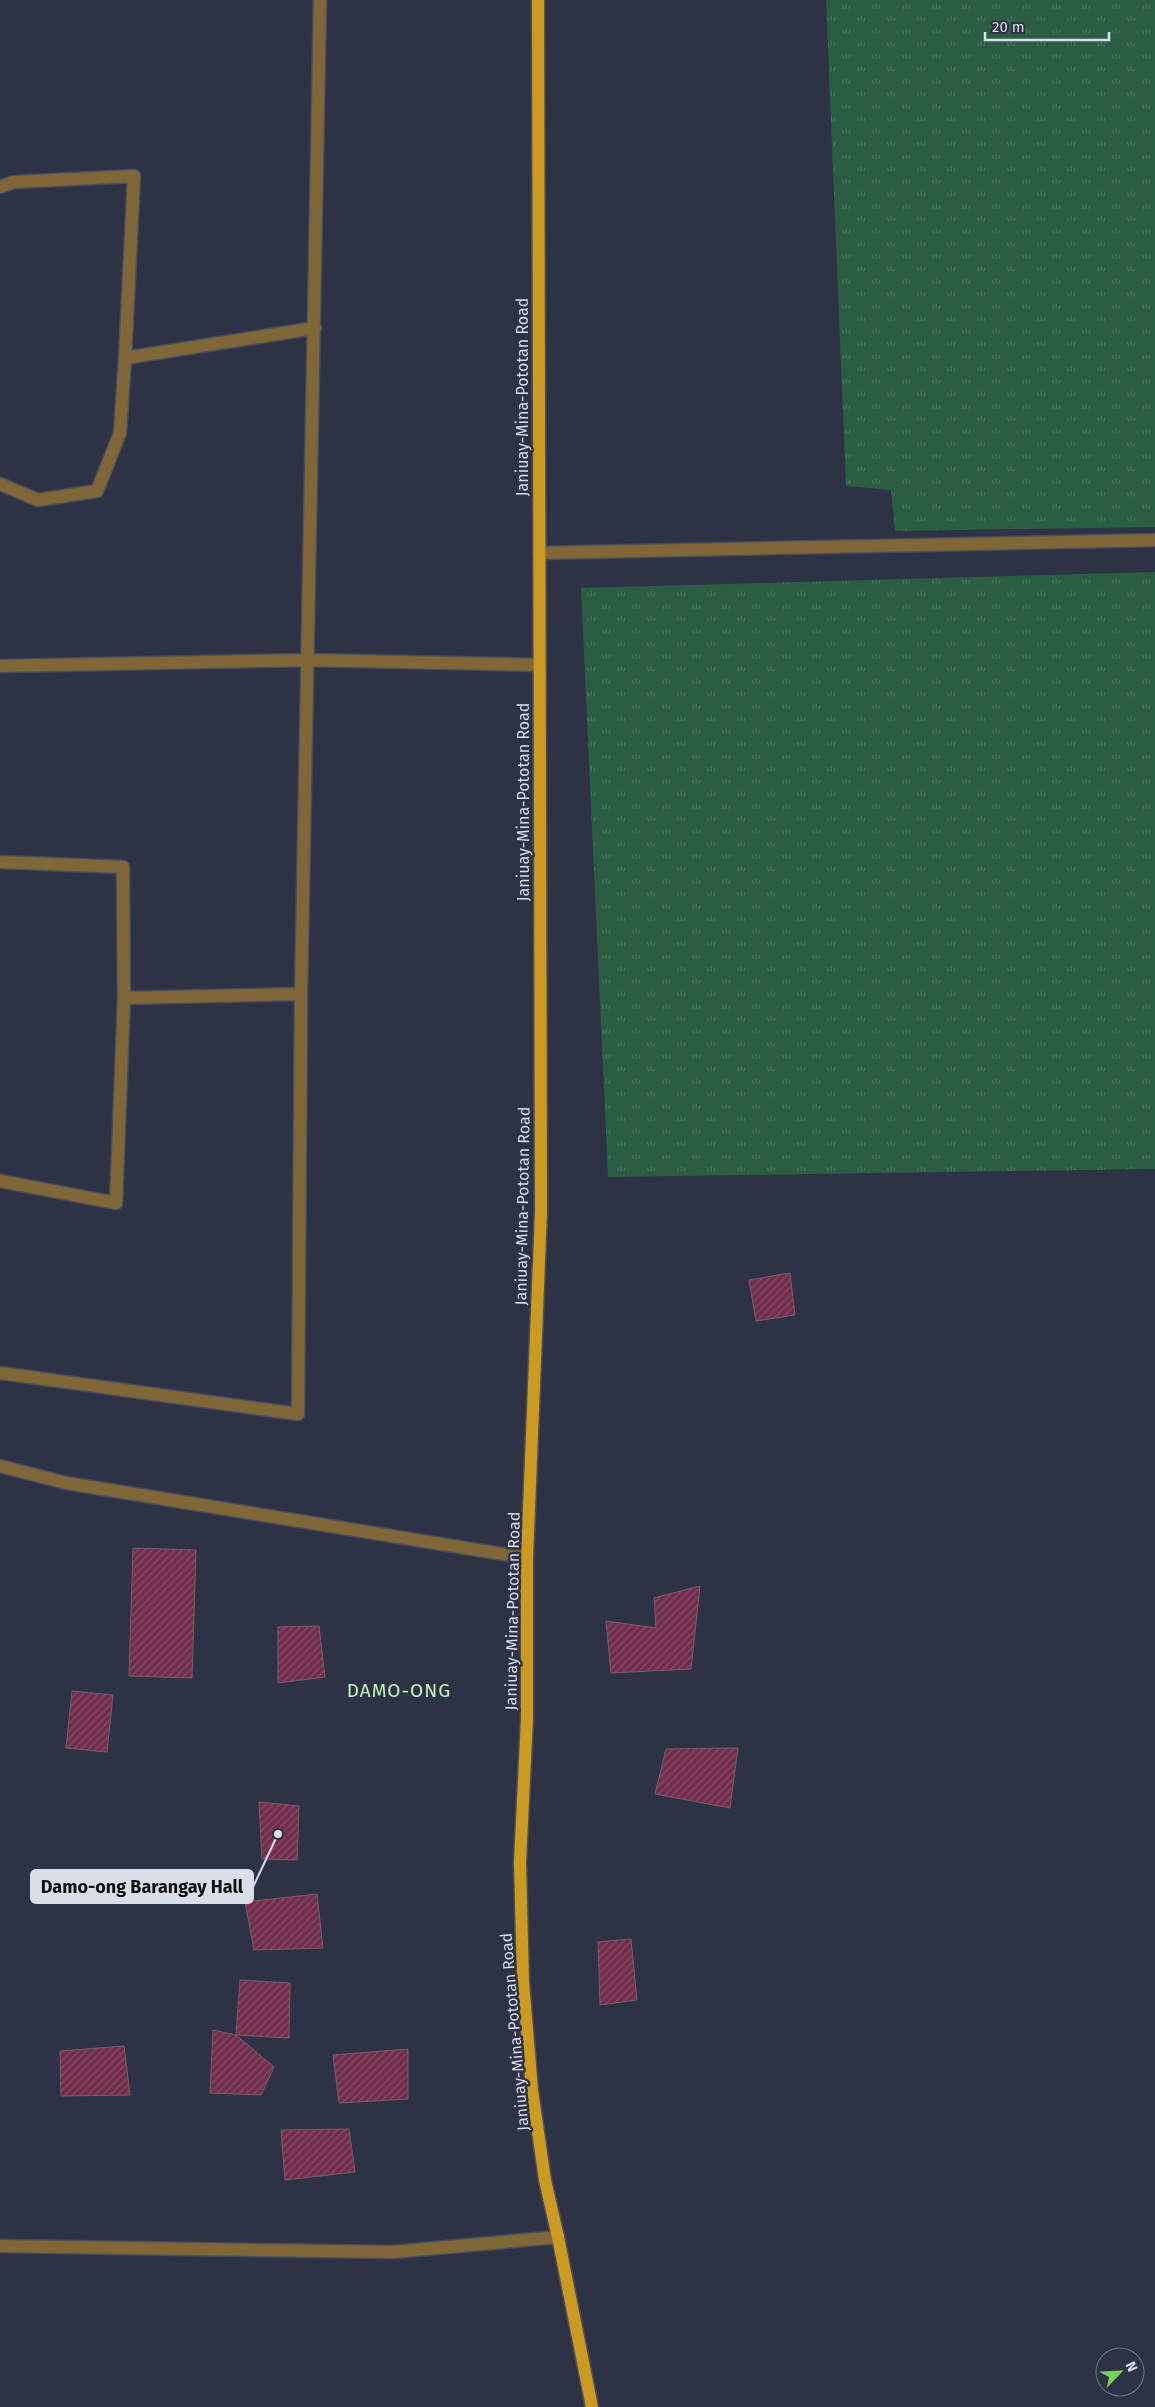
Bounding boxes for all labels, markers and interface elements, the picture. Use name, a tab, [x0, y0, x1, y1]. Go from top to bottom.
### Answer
scale bar	[985, 10, 1109, 42]
text: 20 m	[992, 18, 1025, 36]
street label: Janiuay-Mina-Pototan Road	[513, 298, 532, 496]
street label: Janiuay-Mina-Pototan Road	[514, 703, 533, 901]
street label: Janiuay-Mina-Pototan Road	[511, 1107, 534, 1305]
street label: Janiuay-Mina-Pototan Road	[501, 1512, 524, 1710]
district label: DAMO-ONG	[347, 1679, 451, 1702]
callout: Damo-ong Barangay Hall	[31, 1870, 253, 1903]
text: Damo-ong Barangay Hall	[41, 1876, 244, 1898]
street label: Janiuay-Mina-Pototan Road	[496, 1932, 533, 2132]
north arrow	[1095, 2347, 1145, 2397]
text: N	[1122, 2359, 1141, 2375]

